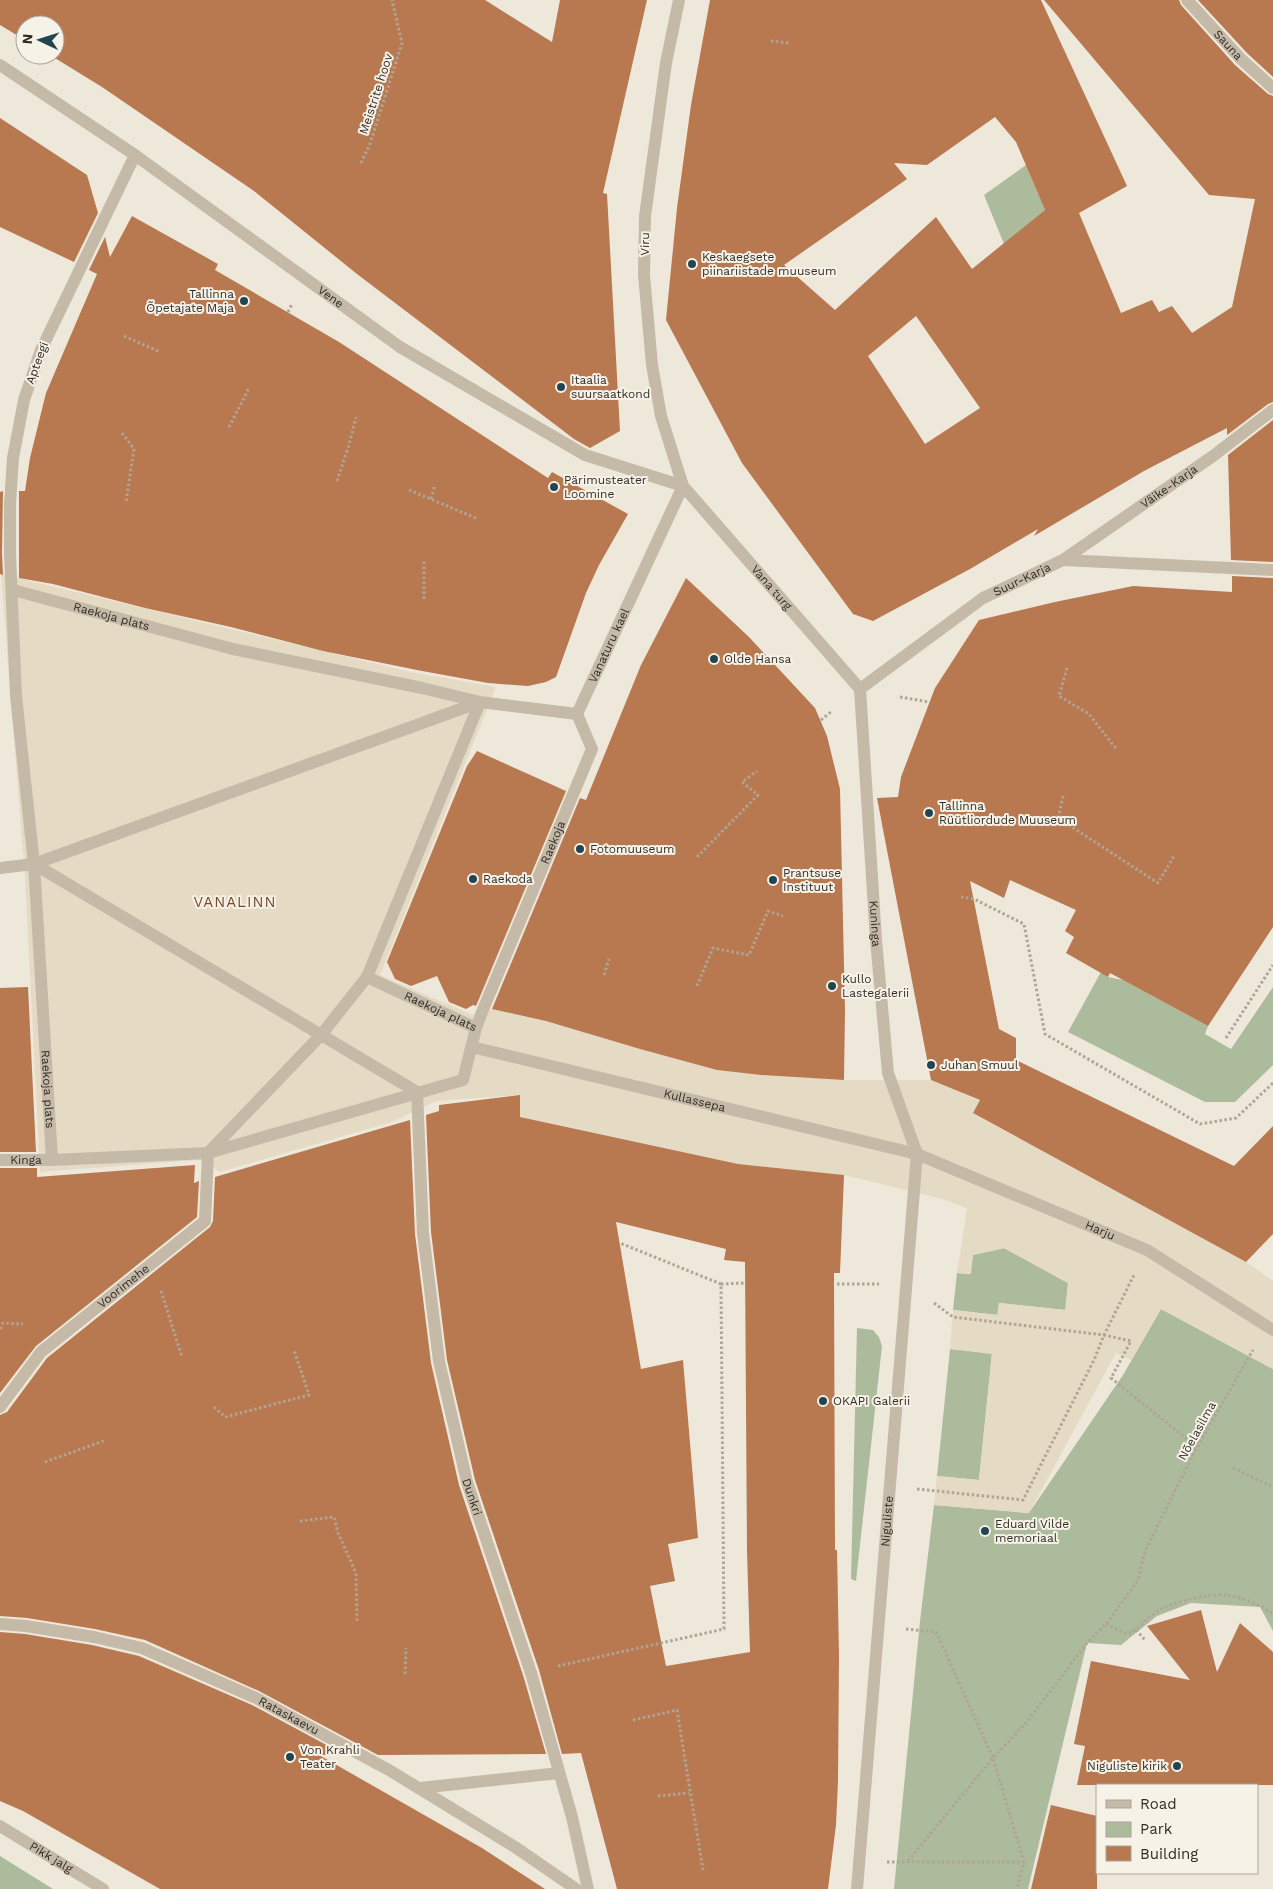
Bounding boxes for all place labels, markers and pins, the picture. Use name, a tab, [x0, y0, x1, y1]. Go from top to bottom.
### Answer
place label: Keskaegsete piinariistade muuseum	[702, 250, 836, 278]
marker: Keskaegsete piinariistade muuseum	[686, 258, 698, 270]
place label: Tallinna Õpetajate Maja	[146, 287, 234, 315]
marker: Tallinna Õpetajate Maja	[238, 295, 250, 307]
place label: Itaalia suursaatkond	[571, 373, 650, 401]
marker: Itaalia suursaatkond	[555, 381, 567, 393]
place label: Pärimusteater Loomine	[564, 473, 647, 501]
marker: Pärimusteater Loomine	[548, 481, 560, 493]
place label: Olde Hansa	[724, 652, 791, 666]
marker: Olde Hansa	[708, 653, 720, 665]
place label: Tallinna Rüütliordude Muuseum	[939, 799, 1076, 827]
marker: Tallinna Rüütliordude Muuseum	[923, 807, 935, 819]
place label: Fotomuuseum	[590, 842, 674, 856]
marker: Fotomuuseum	[574, 843, 586, 855]
place label: Prantsuse Instituut	[783, 866, 841, 894]
place label: Raekoda	[483, 872, 533, 886]
marker: Raekoda	[467, 873, 479, 885]
marker: Prantsuse Instituut	[767, 874, 779, 886]
place label: Kullo Lastegalerii	[842, 972, 909, 1000]
marker: Kullo Lastegalerii	[826, 980, 838, 992]
place label: Juhan Smuul	[941, 1058, 1019, 1072]
marker: Juhan Smuul	[925, 1059, 937, 1071]
place label: OKAPI Galerii	[833, 1394, 910, 1408]
marker: OKAPI Galerii	[817, 1395, 829, 1407]
place label: Eduard Vilde memoriaal	[995, 1517, 1069, 1545]
marker: Eduard Vilde memoriaal	[979, 1525, 991, 1537]
place label: Von Krahli Teater	[300, 1743, 360, 1771]
marker: Von Krahli Teater	[284, 1751, 296, 1763]
place label: Niguliste kirik	[1087, 1759, 1167, 1773]
marker: Niguliste kirik	[1171, 1760, 1183, 1772]

